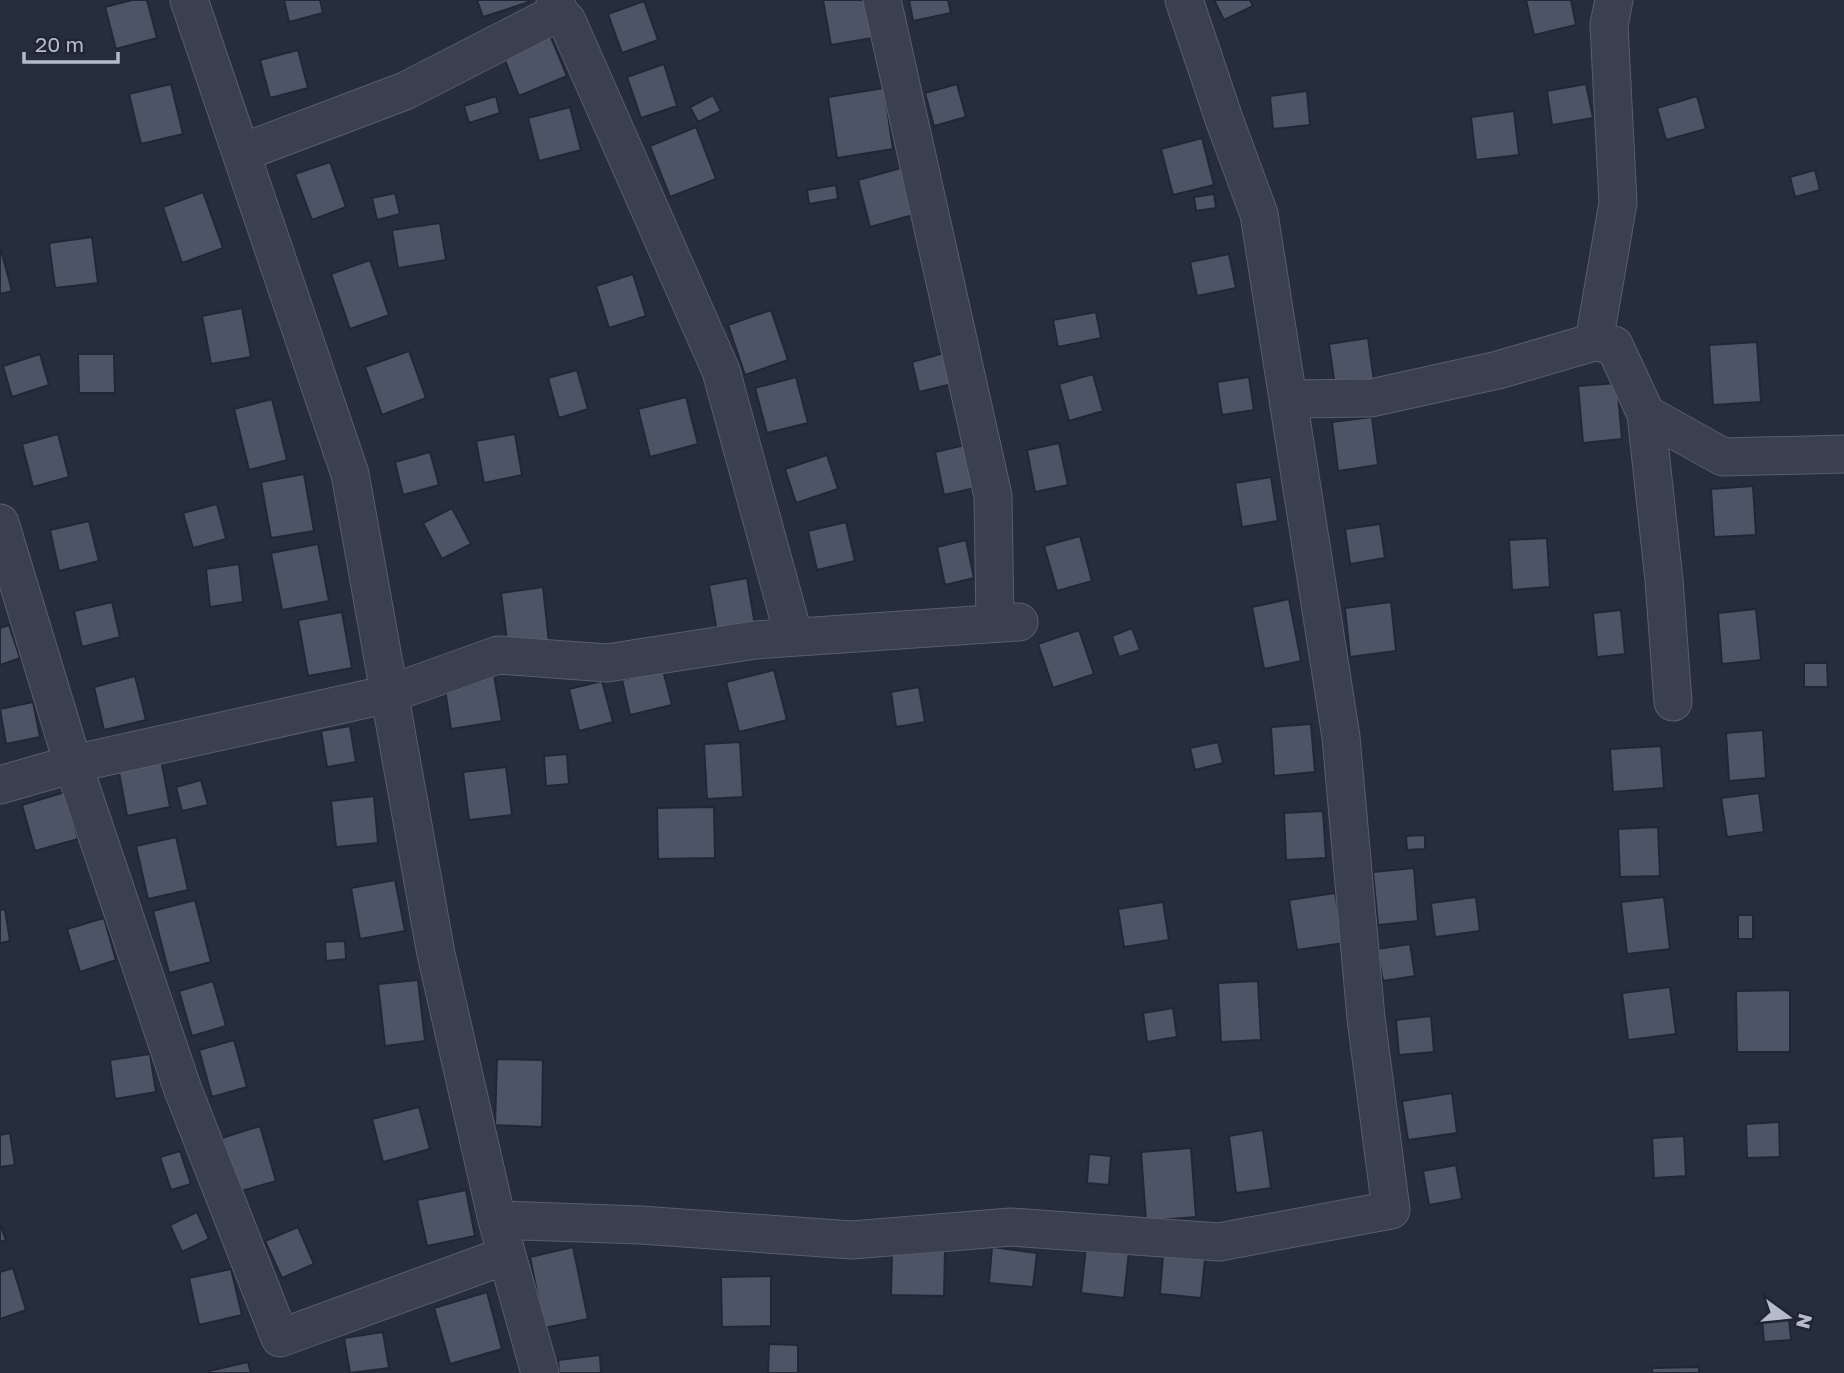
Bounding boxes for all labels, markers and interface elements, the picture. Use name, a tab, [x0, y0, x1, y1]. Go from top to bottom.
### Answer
scale bar	[24, 21, 119, 65]
text: 20 m	[35, 31, 84, 57]
north arrow	[1753, 1282, 1823, 1352]
text: N	[1792, 1312, 1818, 1331]

